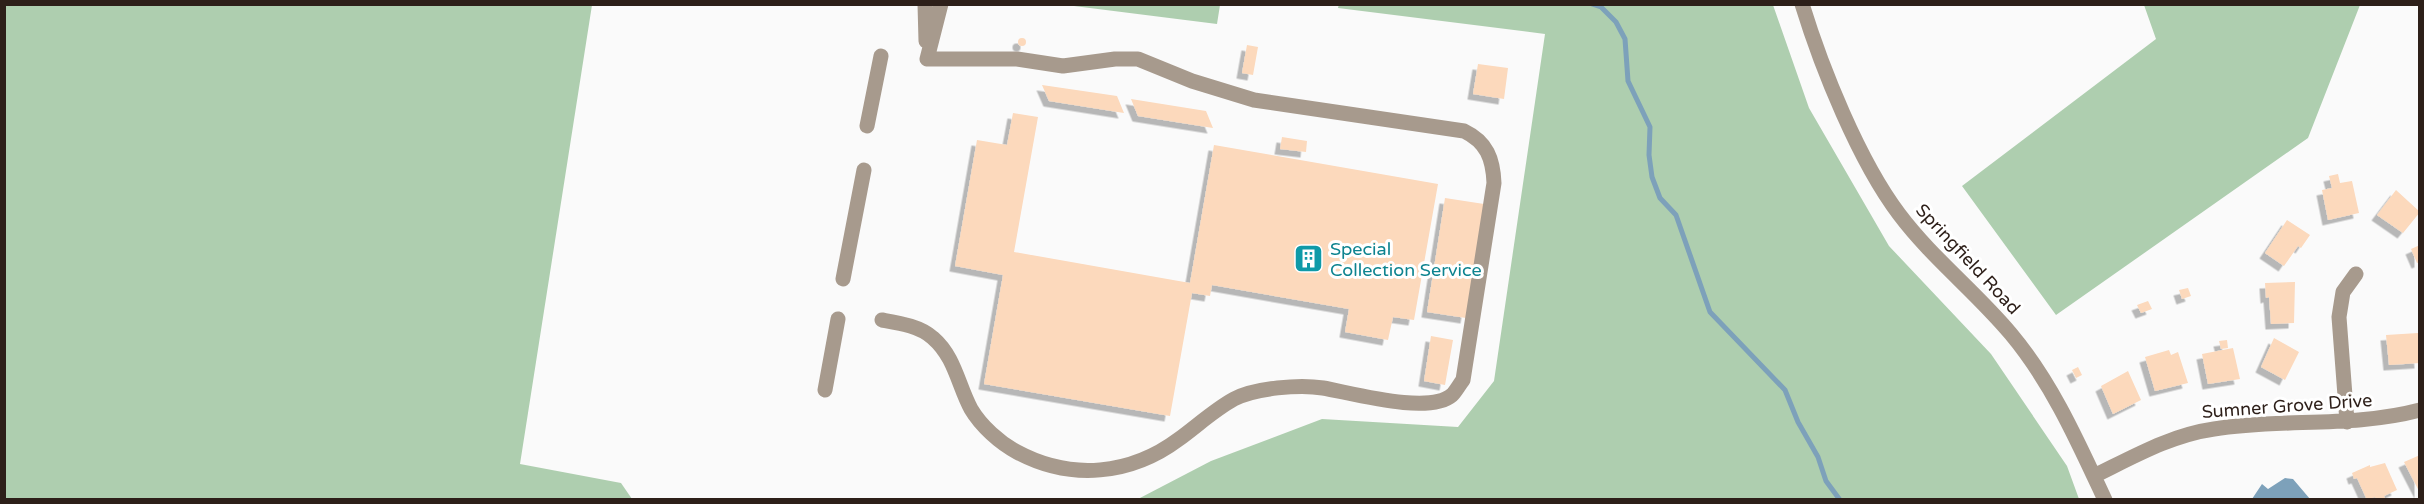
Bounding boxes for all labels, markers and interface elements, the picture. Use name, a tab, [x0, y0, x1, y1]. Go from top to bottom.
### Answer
street label: Springfield Road	[1911, 199, 2025, 319]
place label: Special Collection Service	[1330, 238, 1482, 281]
building icon: Special Collection Service	[1293, 243, 1325, 275]
street label: Sumner Grove Drive	[2201, 389, 2373, 423]

